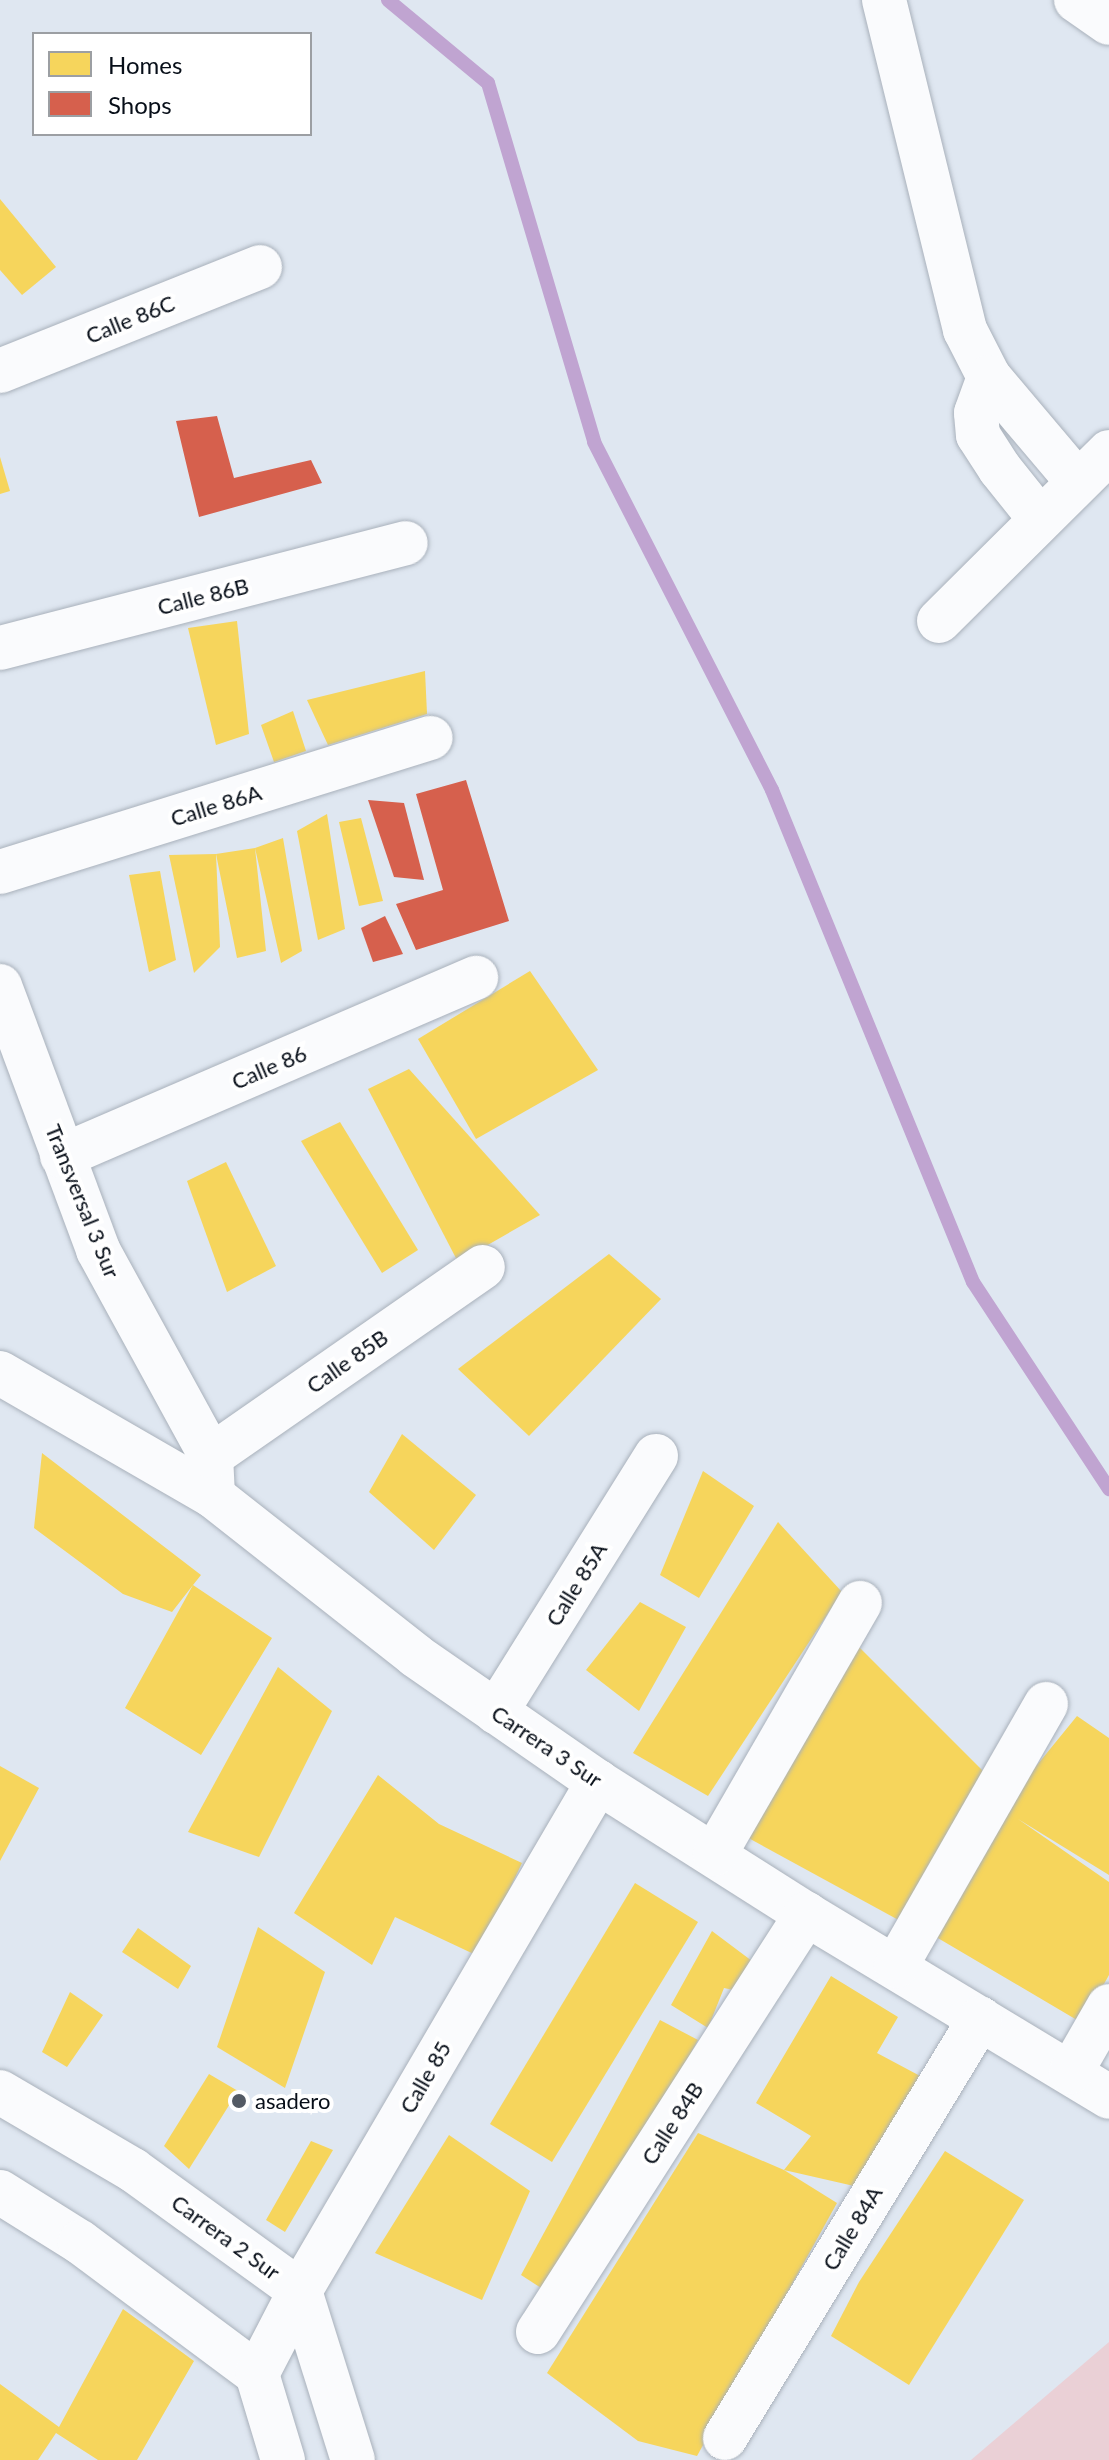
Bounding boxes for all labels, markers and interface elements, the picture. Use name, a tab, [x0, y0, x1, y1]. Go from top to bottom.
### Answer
legend	[32, 32, 312, 136]
text: Homes	[108, 50, 182, 79]
text: Shops	[108, 90, 172, 119]
street label: Calle 86C	[82, 289, 178, 349]
street label: Calle 86B	[155, 572, 251, 620]
street label: Calle 86A	[167, 779, 265, 831]
street label: Calle 86	[228, 1039, 310, 1095]
street label: Transversal 3 Sur	[40, 1120, 126, 1282]
street label: Calle 85B	[301, 1324, 393, 1398]
street label: Calle 85A	[540, 1537, 612, 1631]
street label: Carrera 3 Sur	[487, 1699, 607, 1793]
street label: Calle 85	[394, 2036, 456, 2118]
street label: Calle 84B	[636, 2077, 708, 2169]
place label: asadero	[255, 2088, 330, 2114]
marker: asadero	[230, 2092, 248, 2110]
street label: Calle 84A	[817, 2181, 887, 2275]
street label: Carrera 2 Sur	[167, 2189, 285, 2285]

